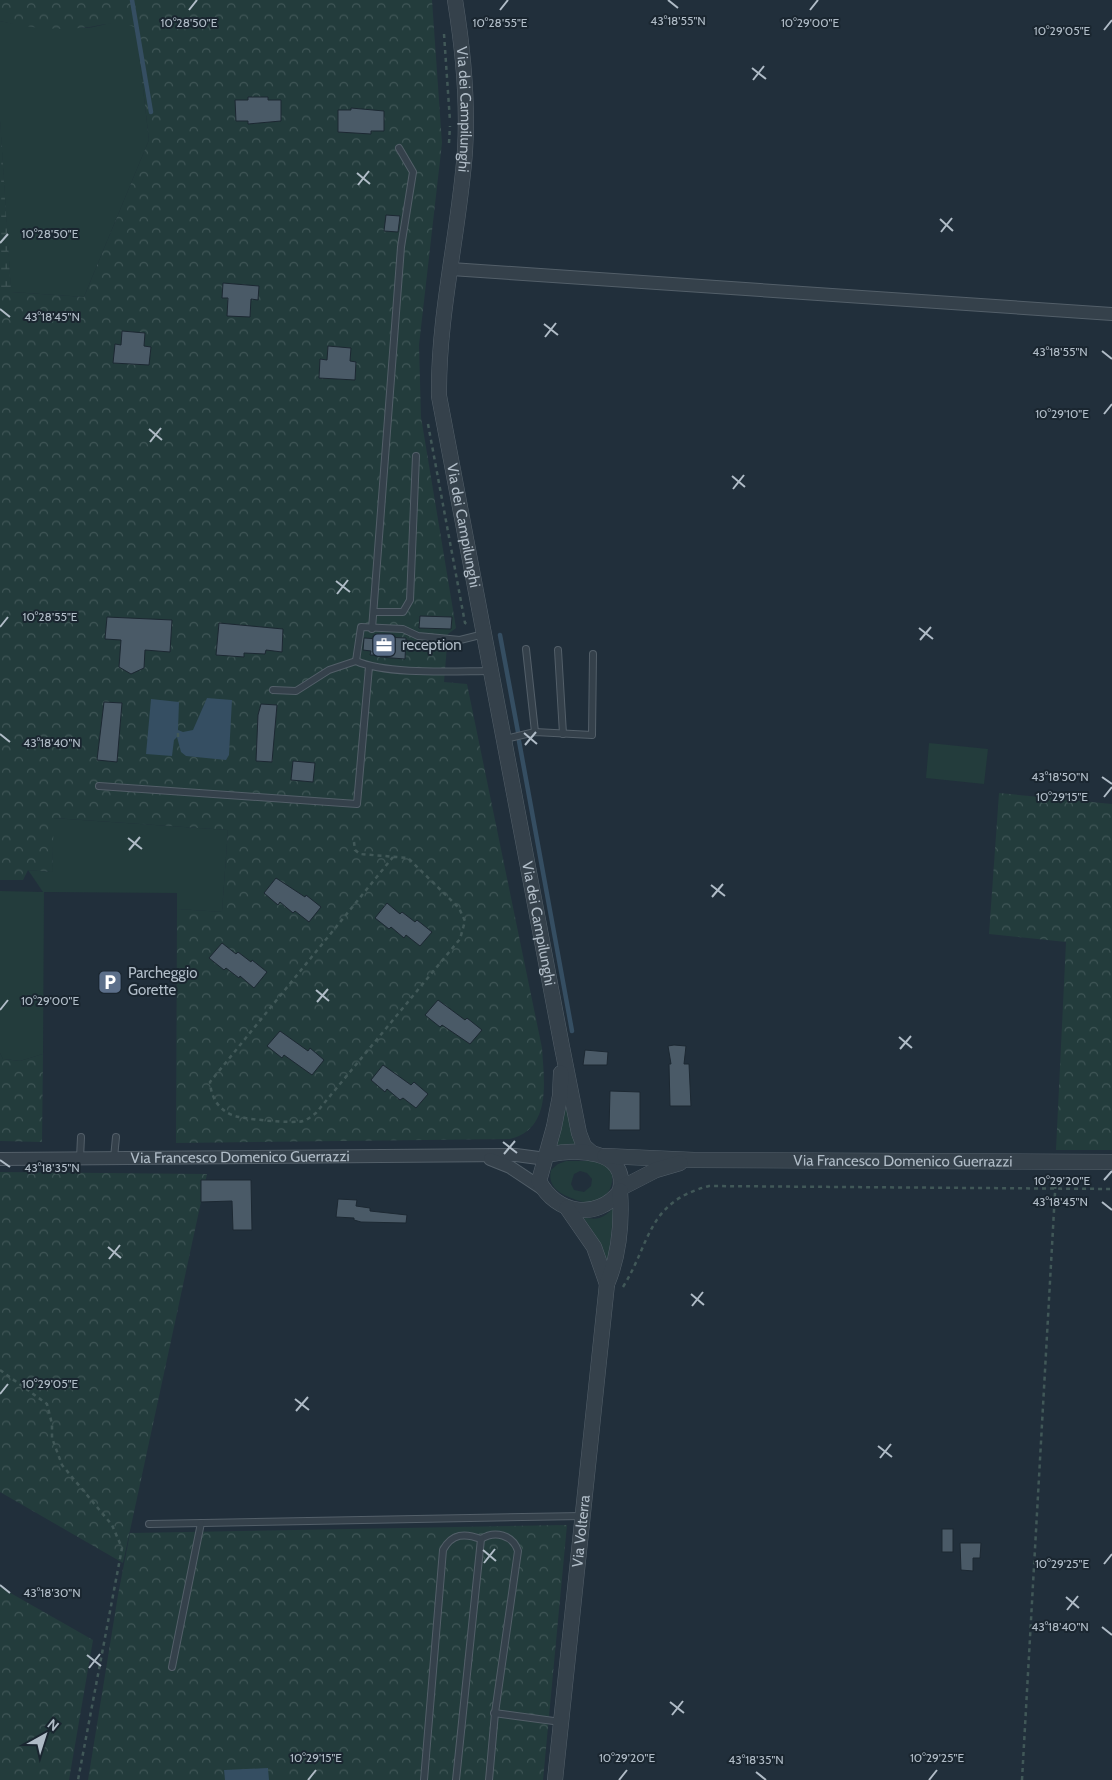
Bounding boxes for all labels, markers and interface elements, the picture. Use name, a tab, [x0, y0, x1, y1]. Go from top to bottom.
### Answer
text: 43°18'55"N	[650, 13, 706, 28]
text: 10°28'50"E	[161, 15, 218, 30]
text: 10°28'55"E	[473, 15, 528, 30]
text: 10°29'00"E	[781, 15, 839, 30]
text: 10°29'05"E	[1034, 23, 1091, 38]
street label: Via dei Campilunghi	[452, 46, 475, 173]
text: 10°28'50"E	[22, 226, 79, 241]
text: 43°18'45"N	[24, 309, 80, 324]
text: 43°18'55"N	[1032, 344, 1088, 359]
text: 10°29'10"E	[1035, 406, 1089, 421]
street label: Via dei Campilunghi	[443, 462, 484, 589]
text: 10°28'55"E	[23, 609, 78, 624]
office icon: reception	[371, 632, 397, 658]
place label: reception	[402, 636, 462, 654]
text: 43°18'40"N	[23, 735, 81, 750]
text: 43°18'50"N	[1031, 769, 1089, 784]
text: 10°29'15"E	[1036, 789, 1088, 804]
street label: Via dei Campilunghi	[518, 860, 559, 987]
place label: Parcheggio Gorette	[128, 964, 197, 999]
parking icon: Parcheggio Gorette	[97, 969, 123, 995]
text: 10°29'00"E	[21, 993, 79, 1008]
street label: Via Francesco Domenico Guerrazzi	[130, 1147, 350, 1167]
street label: Via Francesco Domenico Guerrazzi	[793, 1151, 1013, 1171]
text: 43°18'35"N	[24, 1160, 80, 1175]
text: 10°29'20"E	[1034, 1173, 1090, 1188]
text: 43°18'45"N	[1032, 1194, 1088, 1209]
text: 10°29'05"E	[22, 1376, 79, 1391]
street label: Via Volterra	[568, 1493, 594, 1569]
text: 10°29'25"E	[1035, 1556, 1089, 1571]
text: 43°18'30"N	[23, 1585, 81, 1600]
text: 43°18'40"N	[1031, 1619, 1089, 1634]
north arrow	[20, 1710, 70, 1760]
text: N	[44, 1715, 63, 1735]
text: 10°29'15"E	[290, 1750, 342, 1765]
text: 10°29'20"E	[599, 1750, 655, 1765]
text: 10°29'25"E	[910, 1750, 964, 1765]
text: 43°18'35"N	[728, 1752, 784, 1767]

